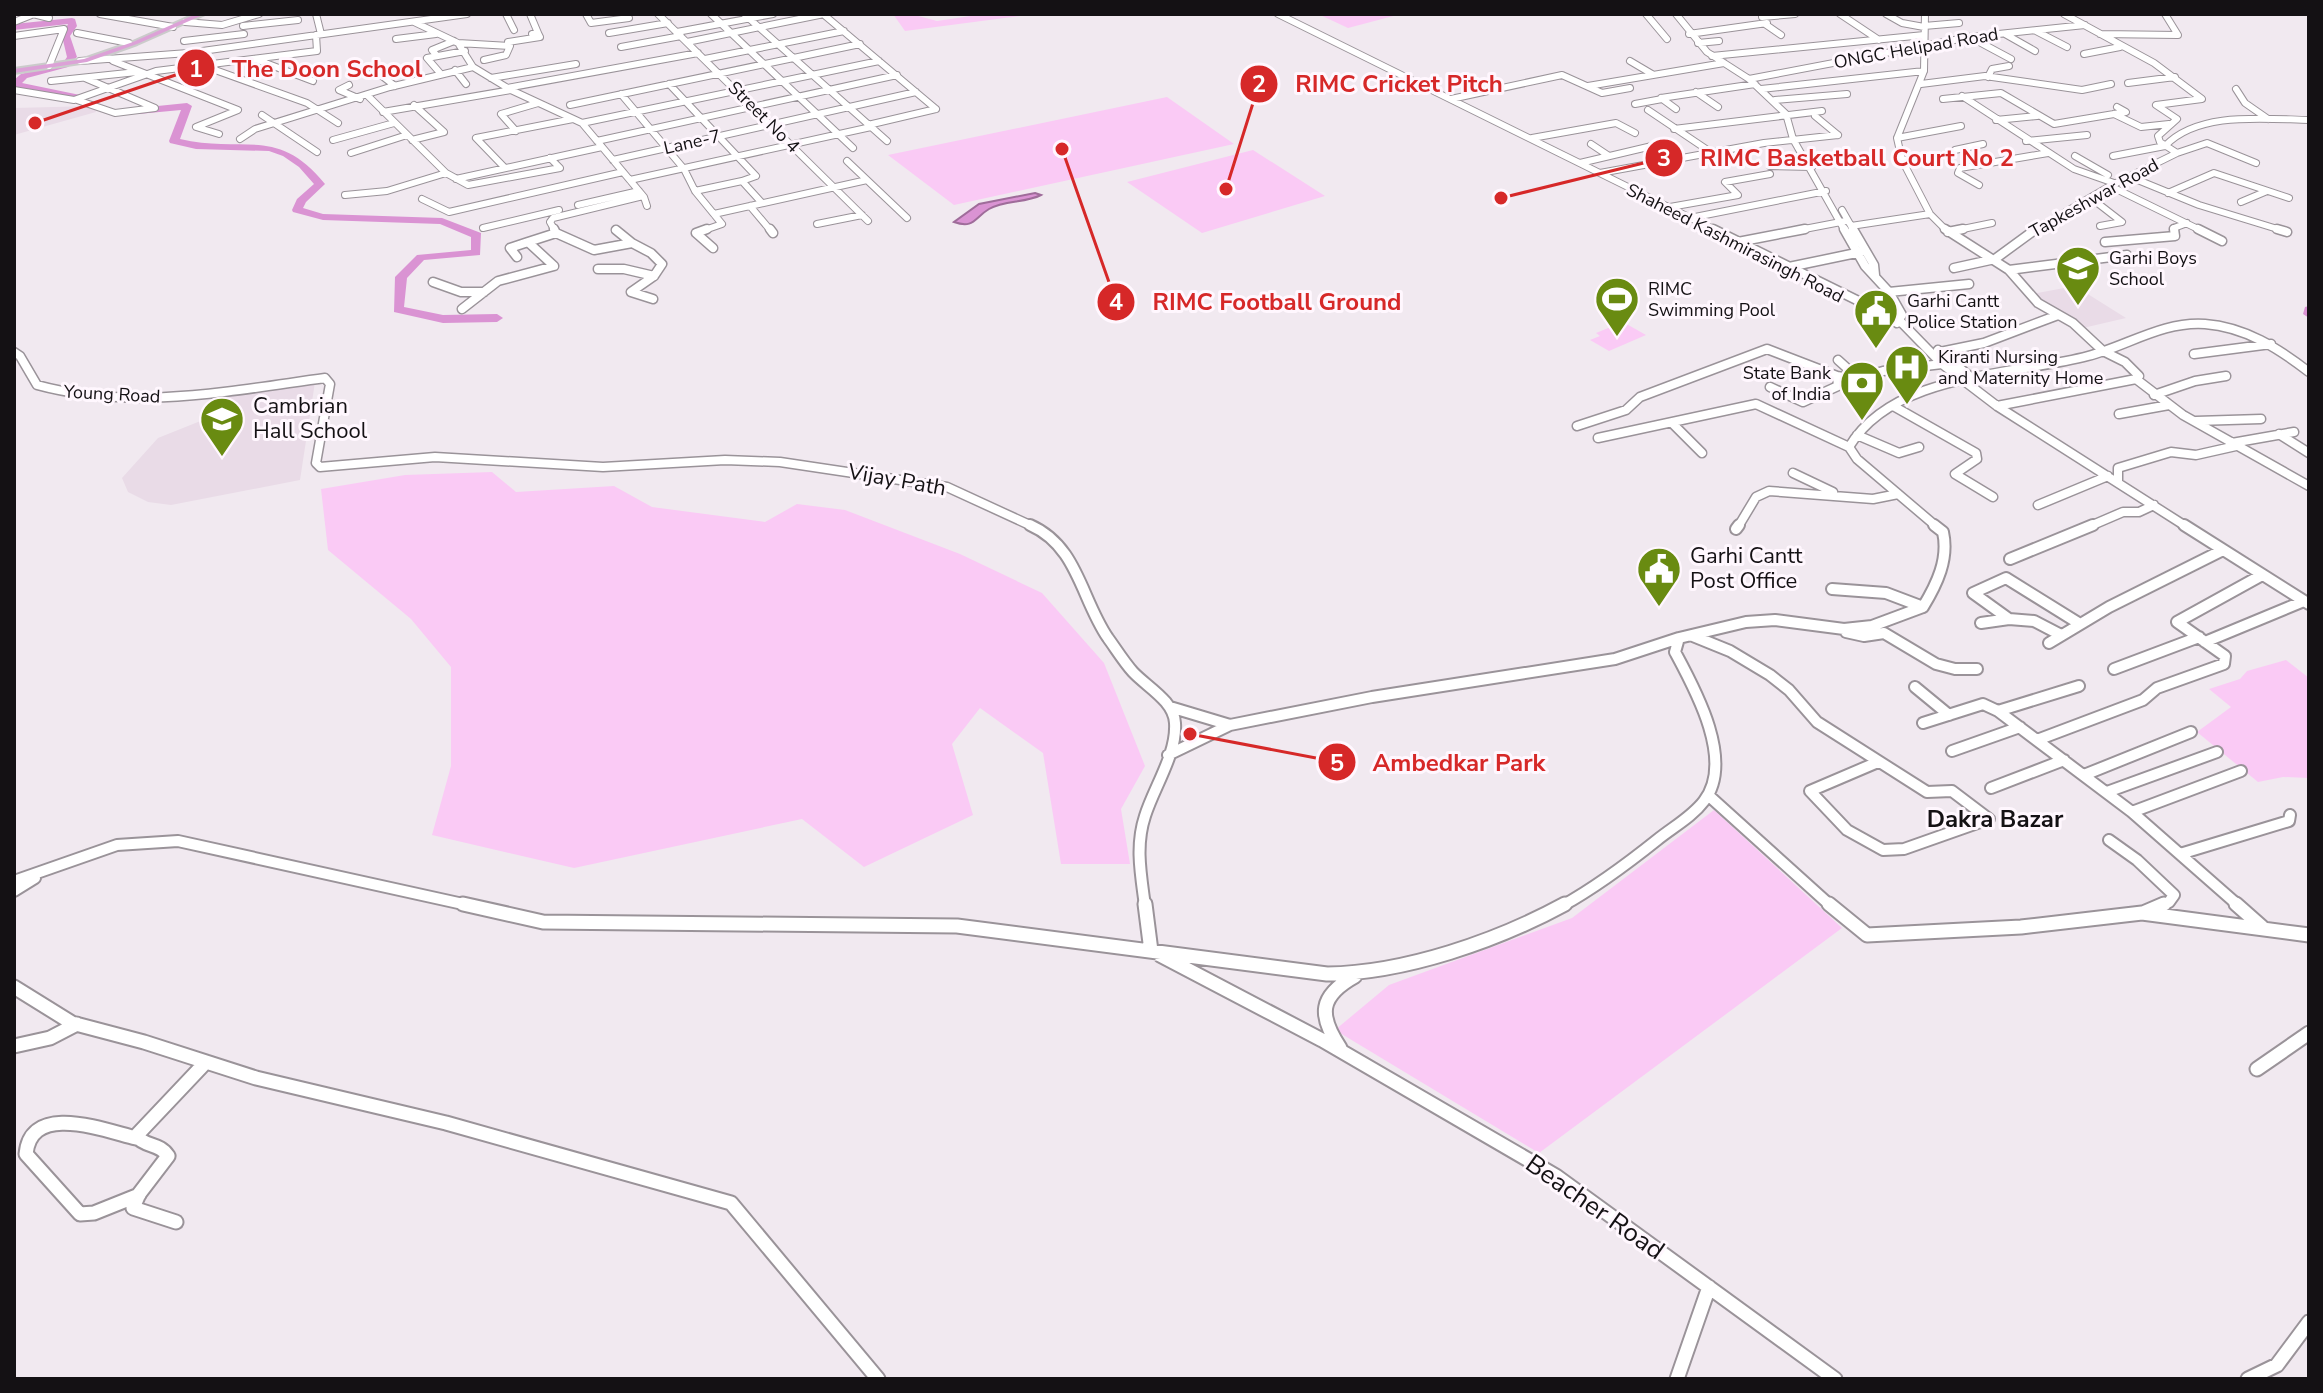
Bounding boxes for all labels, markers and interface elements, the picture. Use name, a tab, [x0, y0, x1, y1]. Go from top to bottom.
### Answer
street label: ONGC Helipad Road	[1832, 22, 2000, 74]
callout: The Doon School	[176, 44, 438, 92]
text: 1	[189, 53, 203, 85]
text: The Doon School	[232, 53, 423, 85]
callout: RIMC Cricket Pitch	[1239, 60, 1519, 108]
text: 2	[1252, 68, 1266, 100]
text: RIMC Cricket Pitch	[1295, 68, 1503, 100]
street label: Street No 4	[723, 76, 805, 158]
street label: Lane-7	[661, 124, 723, 160]
callout: RIMC Basketball Court No 2	[1644, 134, 2030, 182]
text: 3	[1657, 142, 1671, 174]
text: RIMC Basketball Court No 2	[1700, 142, 2014, 174]
street label: Tapkeshwar Road	[2025, 153, 2163, 243]
street label: Shaheed Kashmirasingh Road	[1622, 178, 1848, 308]
school or university icon: Garhi Boys School	[2054, 244, 2102, 307]
place label: Garhi Boys School	[2109, 246, 2197, 291]
sports icon: RIMC Swimming Pool	[1593, 275, 1641, 338]
place label: RIMC Swimming Pool	[1648, 277, 1776, 322]
callout: RIMC Football Ground	[1096, 278, 1417, 326]
text: 4	[1109, 286, 1123, 318]
text: RIMC Football Ground	[1153, 286, 1401, 318]
public building icon: Garhi Cantt Police Station	[1852, 287, 1900, 350]
place label: Garhi Cantt Police Station	[1907, 289, 2017, 334]
hospital icon: Kiranti Nursing and Maternity Home	[1883, 343, 1931, 406]
place label: Kiranti Nursing and Maternity Home	[1938, 345, 2103, 390]
bank icon: State Bank of India	[1838, 359, 1886, 422]
place label: State Bank of India	[1743, 361, 1832, 406]
street label: Young Road	[62, 379, 161, 409]
place label: Cambrian Hall School	[253, 391, 368, 446]
school or university icon: Cambrian Hall School	[198, 395, 246, 458]
street label: Vijay Path	[845, 456, 948, 503]
place label: Garhi Cantt Post Office	[1690, 541, 1803, 596]
public building icon: Garhi Cantt Post Office	[1635, 545, 1683, 608]
callout: Ambedkar Park	[1317, 738, 1562, 786]
text: 5	[1330, 747, 1344, 779]
text: Ambedkar Park	[1373, 747, 1547, 779]
district label: Dakra Bazar	[1927, 803, 2064, 835]
street label: Beacher Road	[1518, 1146, 1672, 1268]

